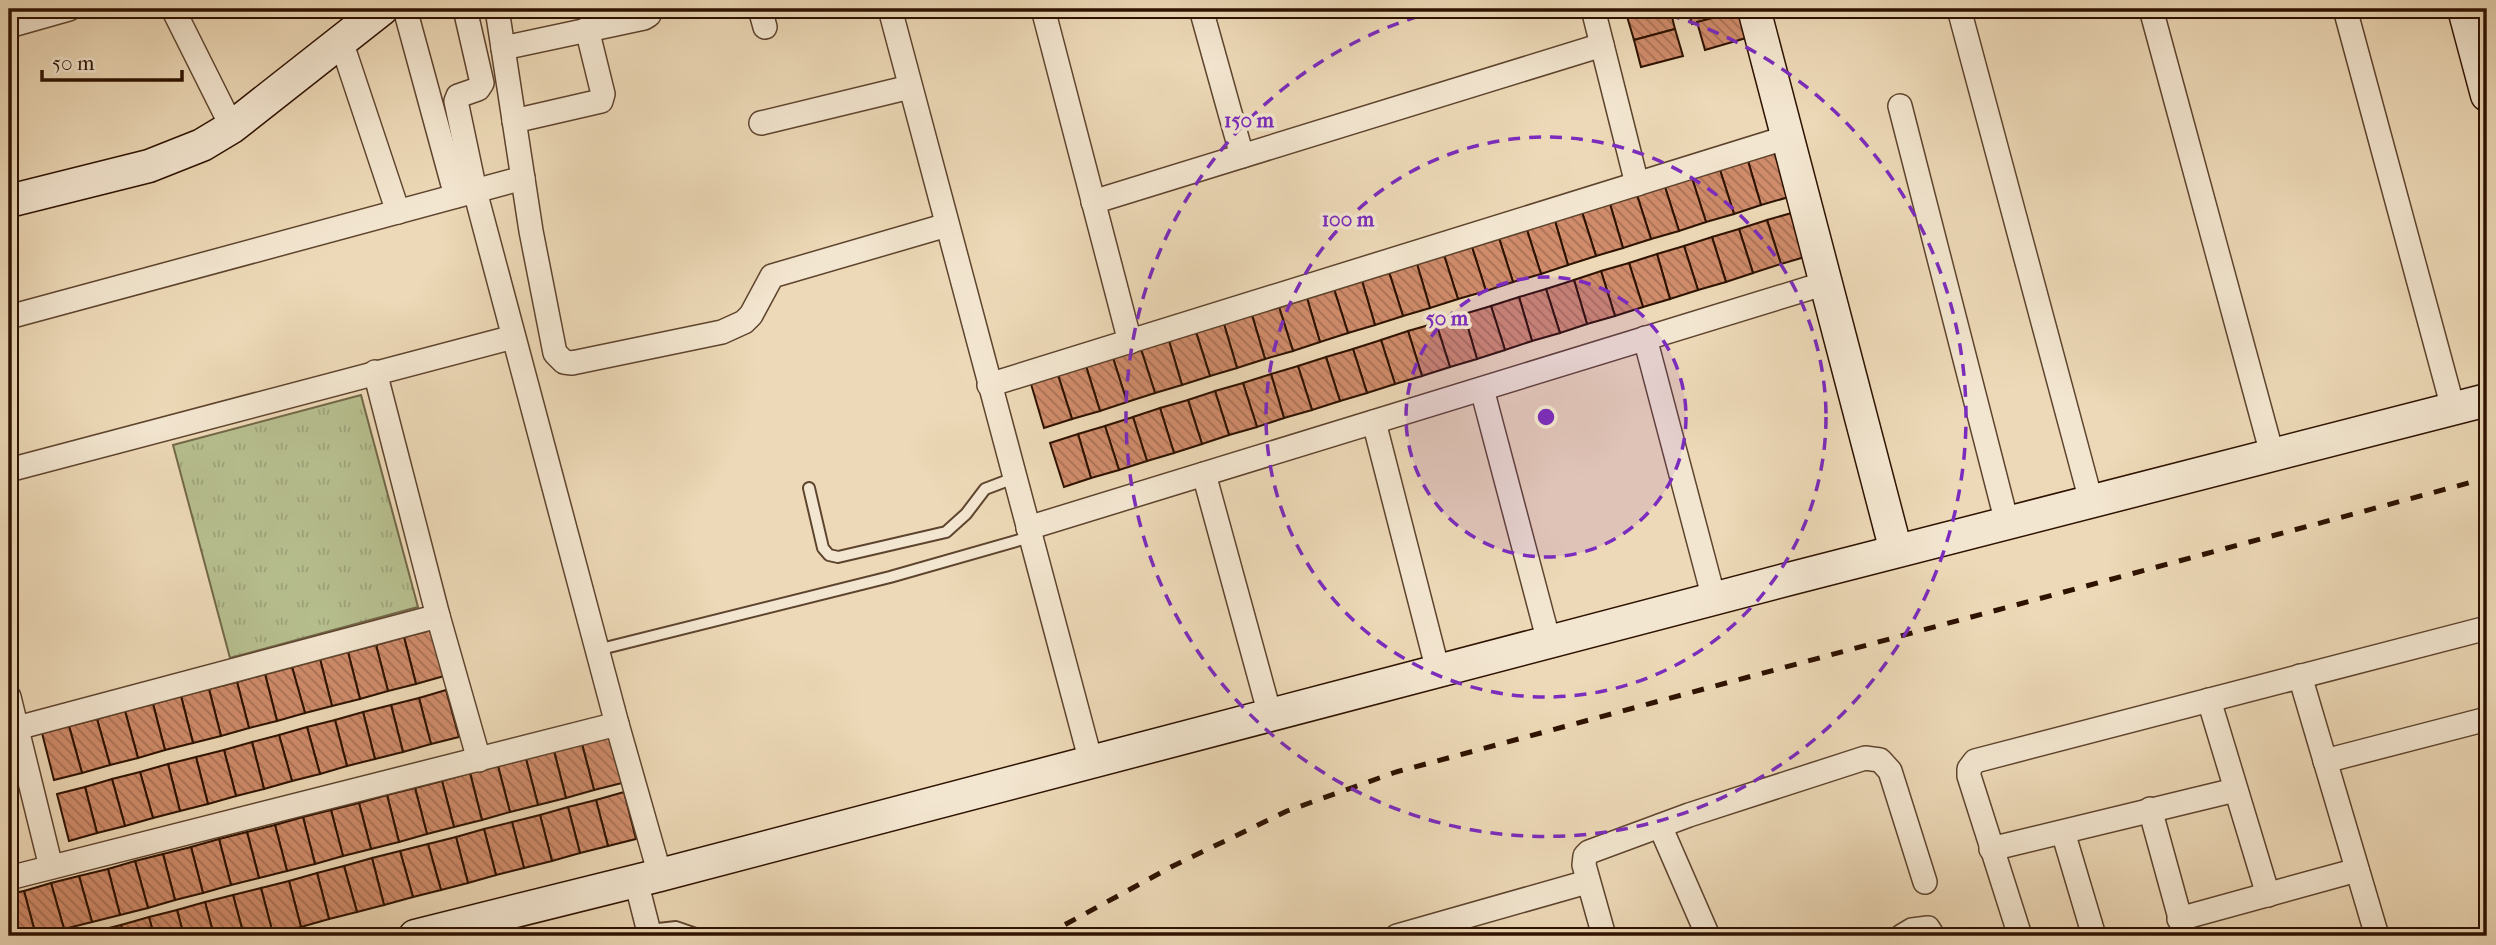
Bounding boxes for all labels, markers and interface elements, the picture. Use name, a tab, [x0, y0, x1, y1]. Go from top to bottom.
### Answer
scale bar	[42, 38, 182, 82]
text: 50 m	[52, 51, 95, 75]
text: 150 m	[1224, 108, 1275, 132]
text: 100 m	[1322, 207, 1375, 231]
text: 50 m	[1426, 306, 1469, 330]
centre of rings	[1534, 405, 1558, 429]

